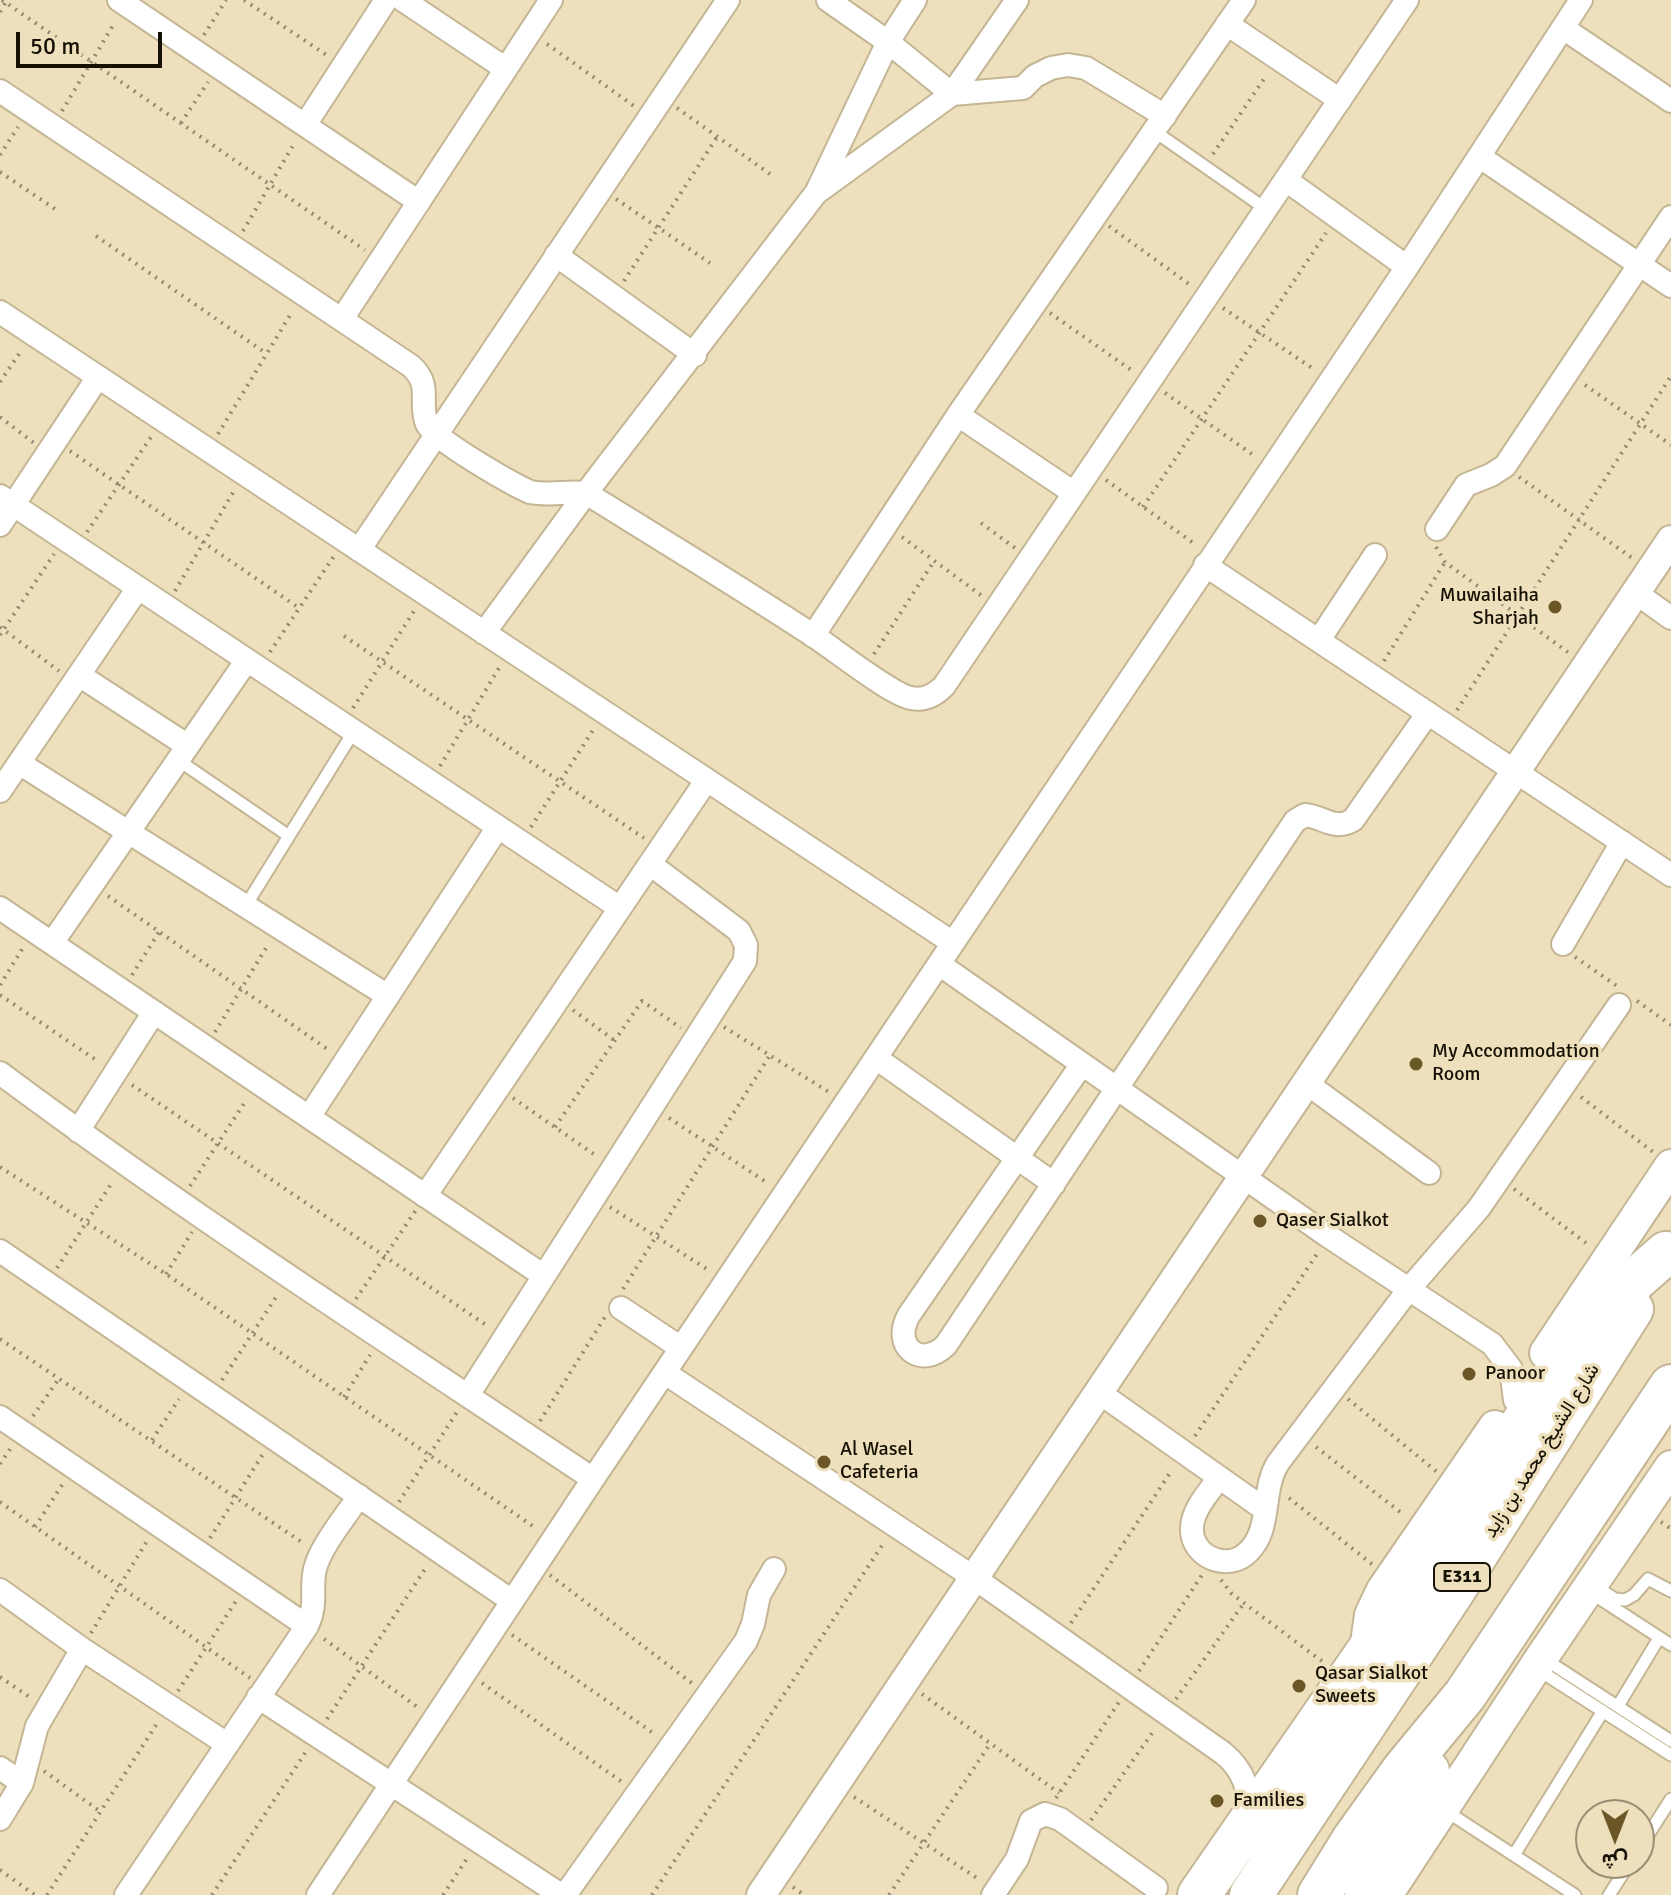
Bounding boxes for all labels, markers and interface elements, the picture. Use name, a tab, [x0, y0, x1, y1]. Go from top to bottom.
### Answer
scale bar	[20, 16, 166, 66]
text: 50 m	[30, 31, 80, 61]
place label: Muwailaiha Sharjah	[1440, 584, 1539, 631]
marker: Muwailaiha Sharjah	[1546, 598, 1564, 616]
place label: My Accommodation Room	[1432, 1040, 1600, 1087]
marker: My Accommodation Room	[1407, 1055, 1425, 1073]
place label: Qaser Sialkot	[1276, 1209, 1389, 1233]
marker: Qaser Sialkot	[1251, 1212, 1269, 1230]
street label: شارع الشيخ محمد بن زايد	[1479, 1359, 1605, 1543]
place label: Panoor	[1485, 1362, 1545, 1386]
marker: Panoor	[1460, 1365, 1478, 1383]
place label: Al Wasel Cafeteria	[840, 1438, 919, 1485]
marker: Al Wasel Cafeteria	[815, 1453, 833, 1471]
road number: E311	[1434, 1563, 1490, 1591]
place label: Qasar Sialkot Sweets	[1315, 1662, 1428, 1709]
marker: Qasar Sialkot Sweets	[1290, 1677, 1308, 1695]
place label: Families	[1233, 1789, 1304, 1813]
marker: Families	[1208, 1792, 1226, 1810]
north arrow	[1575, 1799, 1655, 1879]
text: ش	[1602, 1848, 1628, 1875]

